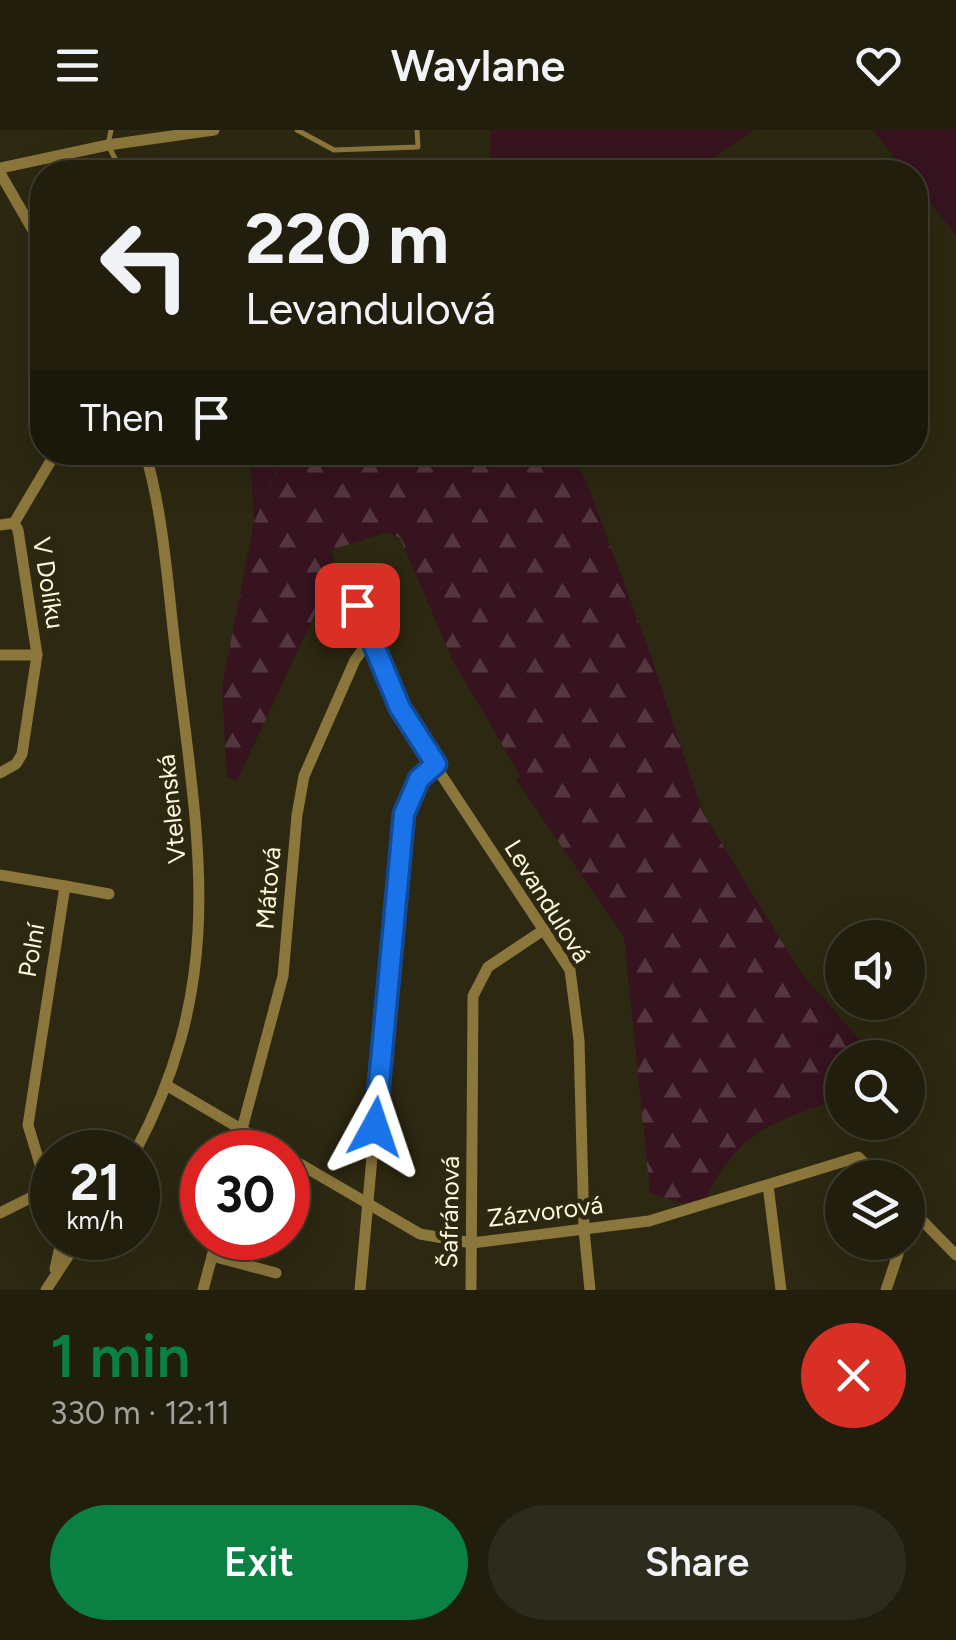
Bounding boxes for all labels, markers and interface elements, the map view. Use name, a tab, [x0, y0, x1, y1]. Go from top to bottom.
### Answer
icon: menu	[50, 38, 105, 93]
text: Waylane	[391, 38, 565, 92]
icon: heart	[851, 38, 906, 93]
text: 220 m	[245, 196, 449, 281]
icon: left	[80, 200, 210, 330]
text: Levandulová	[245, 281, 496, 335]
icon: arrive	[184, 390, 239, 445]
text: Then	[80, 395, 164, 441]
street label: V Dolíku	[27, 535, 71, 631]
pin	[315, 563, 400, 648]
icon: arrive	[330, 578, 385, 633]
street label: Vtelenská	[150, 753, 192, 865]
street label: Levandulová	[498, 834, 598, 968]
street label: Mátová	[249, 845, 287, 931]
street label: Polní	[12, 920, 51, 979]
map controls	[825, 920, 925, 1260]
button: sound	[825, 920, 925, 1020]
button: search	[825, 1040, 925, 1140]
position arrow	[323, 1075, 427, 1179]
speed limit sign: 30	[180, 1130, 310, 1260]
text: 21	[70, 1152, 120, 1213]
street label: Šafránová	[433, 1156, 465, 1268]
button: layers	[825, 1160, 925, 1260]
street label: Zázvorová	[485, 1189, 605, 1233]
text: km/h	[66, 1205, 124, 1235]
text: 1 min	[50, 1320, 190, 1392]
button: close	[801, 1323, 906, 1428]
text: 330 m · 12:11	[50, 1394, 230, 1432]
button: Exit	[50, 1505, 468, 1620]
button: Share	[488, 1505, 906, 1620]

